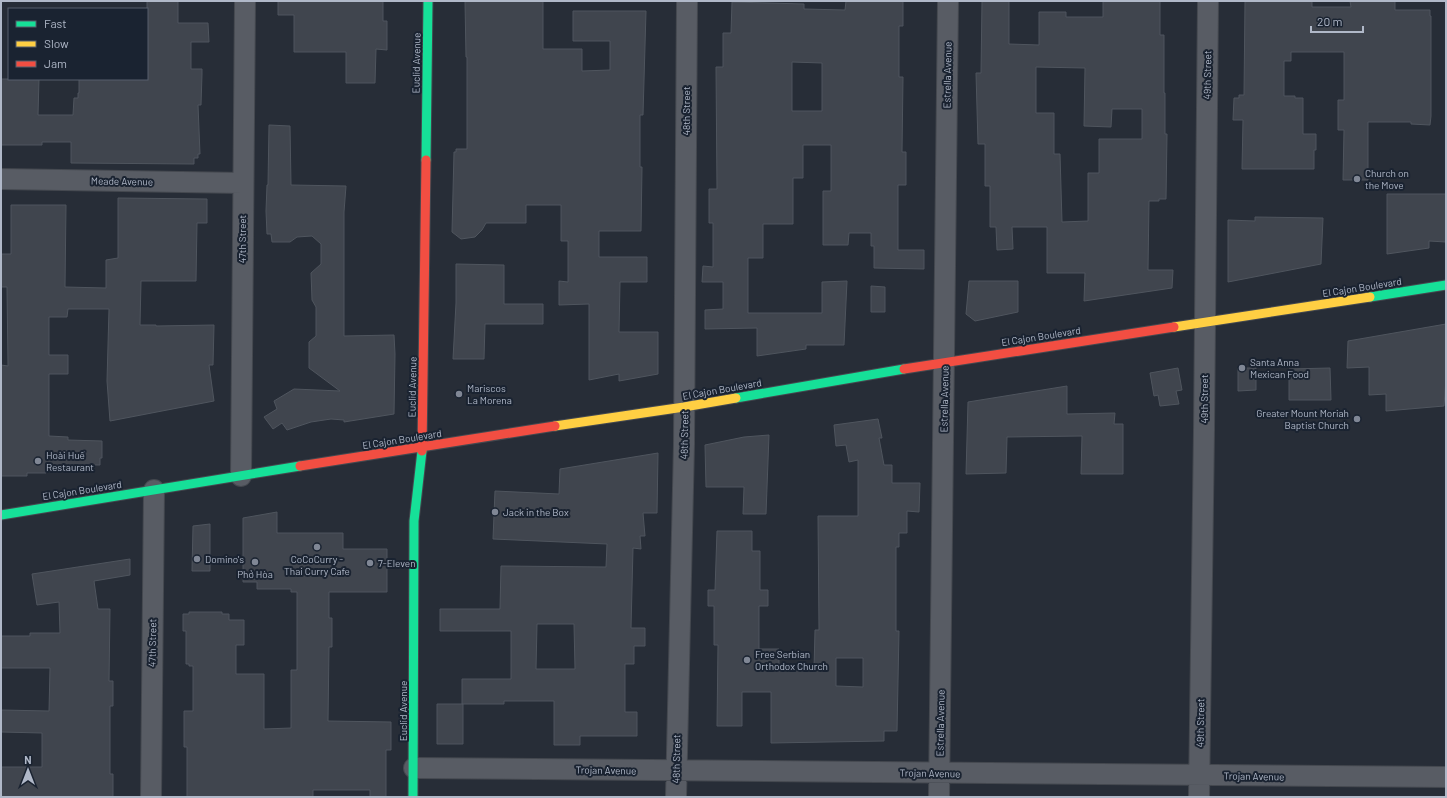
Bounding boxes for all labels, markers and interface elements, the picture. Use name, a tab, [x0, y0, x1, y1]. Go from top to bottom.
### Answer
legend	[8, 8, 148, 80]
scale bar	[1311, 8, 1363, 34]
text: 20 m	[1317, 14, 1343, 28]
text: Fast	[44, 16, 67, 30]
street label: Euclid Avenue	[409, 33, 423, 93]
text: Slow	[44, 36, 69, 50]
street label: Estrella Avenue	[940, 41, 954, 109]
street label: 49th Street	[1201, 50, 1213, 100]
text: Jam	[44, 56, 67, 70]
street label: 48th Street	[680, 86, 692, 136]
place label: Church on the Move	[1365, 167, 1409, 191]
street label: Meade Avenue	[91, 174, 153, 188]
marker: Church on the Move	[1352, 174, 1362, 184]
street label: 47th Street	[236, 215, 248, 263]
street label: El Cajon Boulevard	[1321, 275, 1403, 299]
street label: El Cajon Boulevard	[1000, 324, 1082, 348]
place label: Santa Anna Mexican Food	[1250, 356, 1309, 380]
street label: Euclid Avenue	[405, 357, 419, 417]
marker: Santa Anna Mexican Food	[1237, 363, 1247, 373]
street label: Estrella Avenue	[937, 365, 951, 433]
street label: 49th Street	[1198, 374, 1210, 424]
street label: El Cajon Boulevard	[681, 376, 763, 402]
place label: Mariscos La Morena	[467, 382, 512, 406]
marker: Mariscos La Morena	[454, 389, 464, 399]
place label: Greater Mount Moriah Baptist Church	[1256, 407, 1349, 431]
street label: 48th Street	[678, 410, 690, 460]
marker: Greater Mount Moriah Baptist Church	[1352, 414, 1362, 424]
street label: El Cajon Boulevard	[361, 427, 443, 451]
place label: Hoài Huế Restaurant	[46, 449, 94, 473]
marker: Hoài Huế Restaurant	[33, 456, 43, 466]
street label: El Cajon Boulevard	[41, 478, 123, 502]
place label: Jack in the Box	[503, 506, 569, 518]
marker: Jack in the Box	[490, 507, 500, 517]
marker: CoCoCurry - Thai Curry Cafe	[312, 542, 322, 552]
place label: Domino's	[205, 553, 244, 565]
place label: CoCoCurry - Thai Curry Cafe	[284, 553, 350, 577]
marker: Domino's	[192, 554, 202, 564]
marker: Phở Hòa	[250, 557, 260, 567]
place label: 7-Eleven	[378, 557, 416, 569]
marker: 7-Eleven	[365, 558, 375, 568]
place label: Phở Hòa	[237, 568, 273, 580]
street label: 47th Street	[146, 618, 158, 667]
place label: Free Serbian Orthodox Church	[755, 648, 828, 672]
marker: Free Serbian Orthodox Church	[742, 655, 752, 665]
street label: Euclid Avenue	[397, 681, 409, 741]
street label: Estrella Avenue	[933, 689, 947, 757]
street label: 49th Street	[1194, 698, 1206, 748]
street label: 48th Street	[670, 734, 682, 784]
north arrow	[8, 750, 48, 790]
text: N	[24, 753, 32, 766]
street label: Trojan Avenue	[575, 763, 637, 777]
street label: Trojan Avenue	[899, 766, 961, 780]
street label: Trojan Avenue	[1223, 769, 1285, 783]

